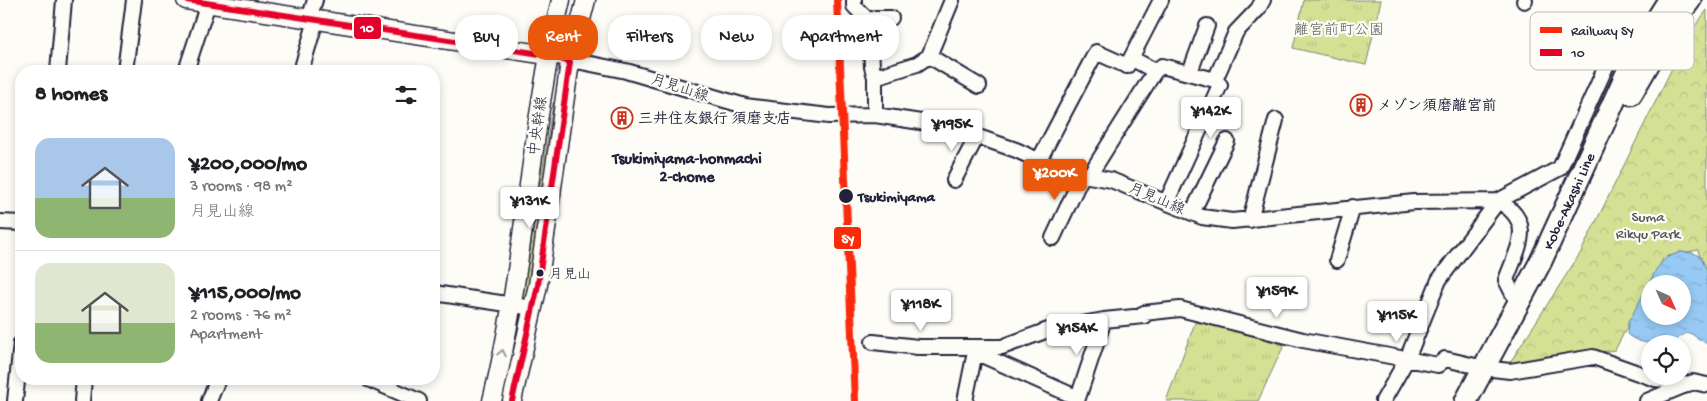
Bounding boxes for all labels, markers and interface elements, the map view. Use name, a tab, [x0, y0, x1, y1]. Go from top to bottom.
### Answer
legend	[1530, 12, 1694, 70]
chip: Buy	[455, 15, 518, 60]
chip: Rent	[528, 15, 598, 60]
chip: Filters	[608, 15, 691, 60]
chip: New	[701, 15, 772, 60]
chip: Apartment	[782, 15, 899, 60]
line badge: 10	[353, 16, 382, 40]
text: 10	[359, 21, 374, 38]
park label: 離宮前町公園	[1294, 21, 1384, 40]
text: Railway SY	[1571, 24, 1634, 41]
text: 10	[1570, 46, 1585, 63]
street label: 月見山線	[648, 70, 711, 107]
icon: filters	[392, 81, 420, 109]
text: 8 homes	[35, 83, 107, 108]
building icon: メゾン須磨離宮前	[1349, 93, 1373, 117]
street label: 中央幹線	[525, 95, 552, 157]
pin: ¥142K	[1176, 96, 1246, 139]
place label: メゾン須磨離宮前	[1377, 97, 1497, 116]
text: ¥142K	[1192, 103, 1230, 122]
building icon: 三井住友銀行 須磨支店	[610, 106, 634, 130]
place label: 三井住友銀行 須磨支店	[638, 110, 792, 129]
pin: ¥195K	[917, 110, 987, 152]
text: ¥195K	[932, 116, 972, 135]
street label: Kobe-Akashi Line	[1540, 150, 1600, 253]
district label: Tsukimiyama-honmachi 2-chome	[610, 151, 762, 188]
text: ¥200,000/mo	[190, 153, 307, 178]
icon: home	[75, 158, 135, 218]
pin: ¥200K	[1020, 158, 1090, 201]
text: ¥200K	[1034, 165, 1076, 184]
text: 3 rooms · 98 m²	[190, 178, 292, 197]
street label: 月見山線	[1125, 179, 1188, 220]
pin: ¥131K	[495, 186, 565, 229]
marker: Tsukimiyama	[837, 187, 855, 205]
place label: Tsukimiyama	[857, 189, 936, 207]
text: ¥131K	[511, 193, 549, 212]
text: 月見山線	[190, 204, 254, 223]
park label: Suma Rikyu Park	[1616, 209, 1681, 244]
line badge: SY	[833, 226, 862, 250]
text: SY	[842, 232, 855, 249]
place label: 月見山	[549, 267, 591, 284]
marker: 月見山	[535, 268, 545, 278]
north arrow	[1641, 275, 1691, 325]
map controls	[1641, 275, 1691, 385]
pin: ¥159K	[1242, 276, 1312, 319]
text: ¥115,000/mo	[190, 282, 301, 307]
icon: home	[75, 283, 135, 343]
text: ¥159K	[1257, 283, 1297, 302]
pin: ¥118K	[886, 290, 956, 332]
text: ¥118K	[902, 296, 940, 315]
pin: ¥115K	[1362, 300, 1432, 343]
text: 2 rooms · 76 m²	[190, 307, 292, 326]
text: ¥115K	[1378, 307, 1416, 326]
pin: ¥154K	[1042, 314, 1112, 356]
text: ¥154K	[1058, 320, 1096, 339]
text: Apartment	[190, 326, 262, 345]
button: locate	[1641, 335, 1691, 385]
one-way arrow	[496, 349, 507, 358]

